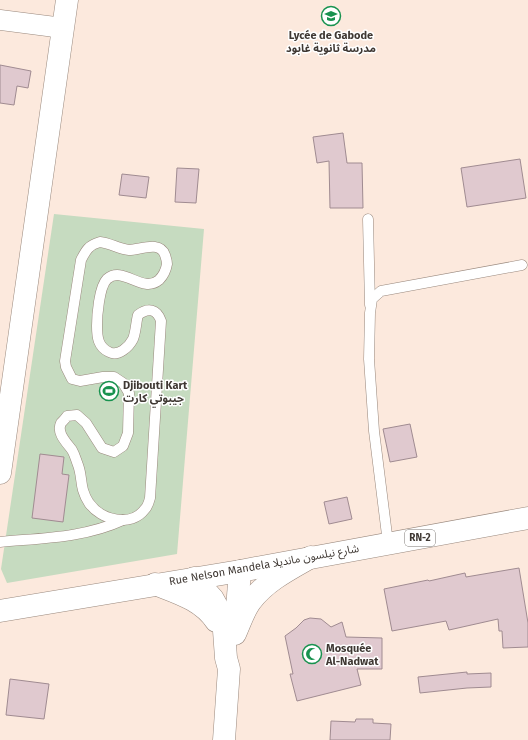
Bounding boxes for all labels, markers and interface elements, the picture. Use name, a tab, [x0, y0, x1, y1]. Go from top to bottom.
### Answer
school or university icon: Lycée de Gabode مدرسة ثانوية غابود	[320, 5, 342, 27]
place label: Lycée de Gabode مدرسة ثانوية غابود	[286, 29, 376, 55]
place label: Djibouti Kart جيبوتي كارت	[123, 379, 188, 407]
sports icon: Djibouti Kart جيبوتي كارت	[98, 380, 120, 402]
road number: RN-2	[405, 530, 435, 546]
street label: Rue Nelson Mandela شارع نيلسون مانديلا	[168, 542, 361, 589]
place label: Mosquée Al-Nadwat	[325, 642, 379, 668]
mosque icon: Mosquée Al-Nadwat	[301, 643, 323, 665]

